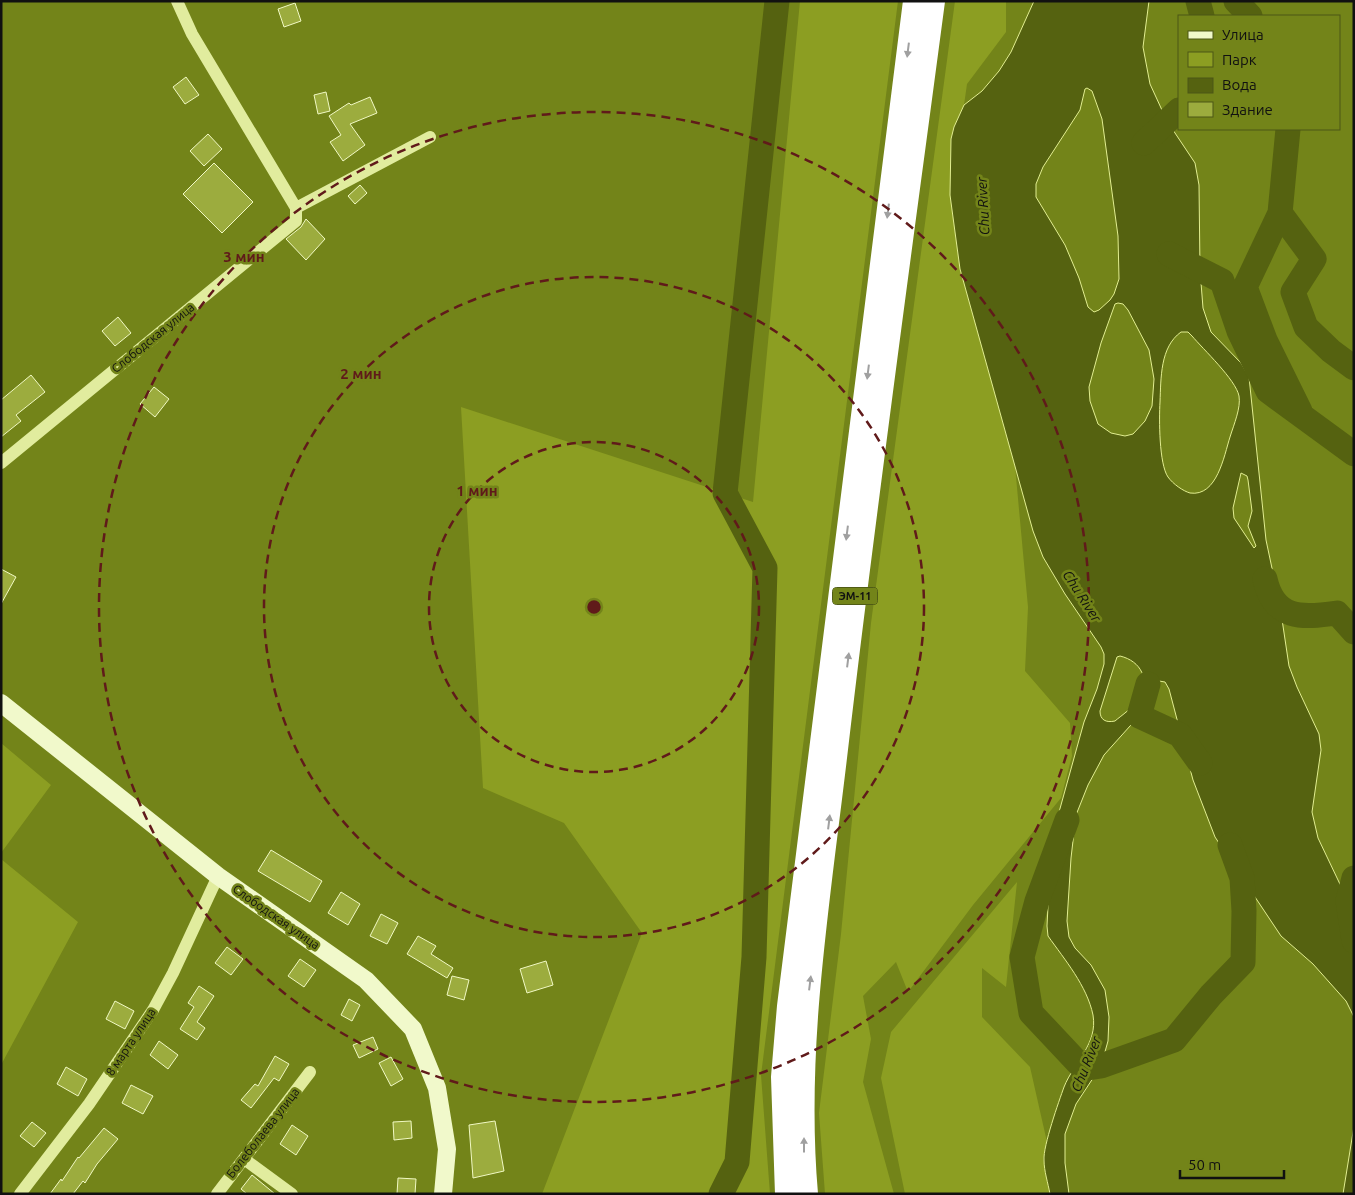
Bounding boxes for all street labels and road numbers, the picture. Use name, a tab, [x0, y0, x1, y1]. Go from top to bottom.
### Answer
street label: Слободская улица	[109, 300, 197, 375]
road number: ЭМ-11	[832, 588, 878, 604]
street label: Слободская улица	[231, 882, 322, 951]
street label: 8 марта улица	[103, 1006, 158, 1078]
street label: Болеболаева улица	[224, 1085, 302, 1180]

